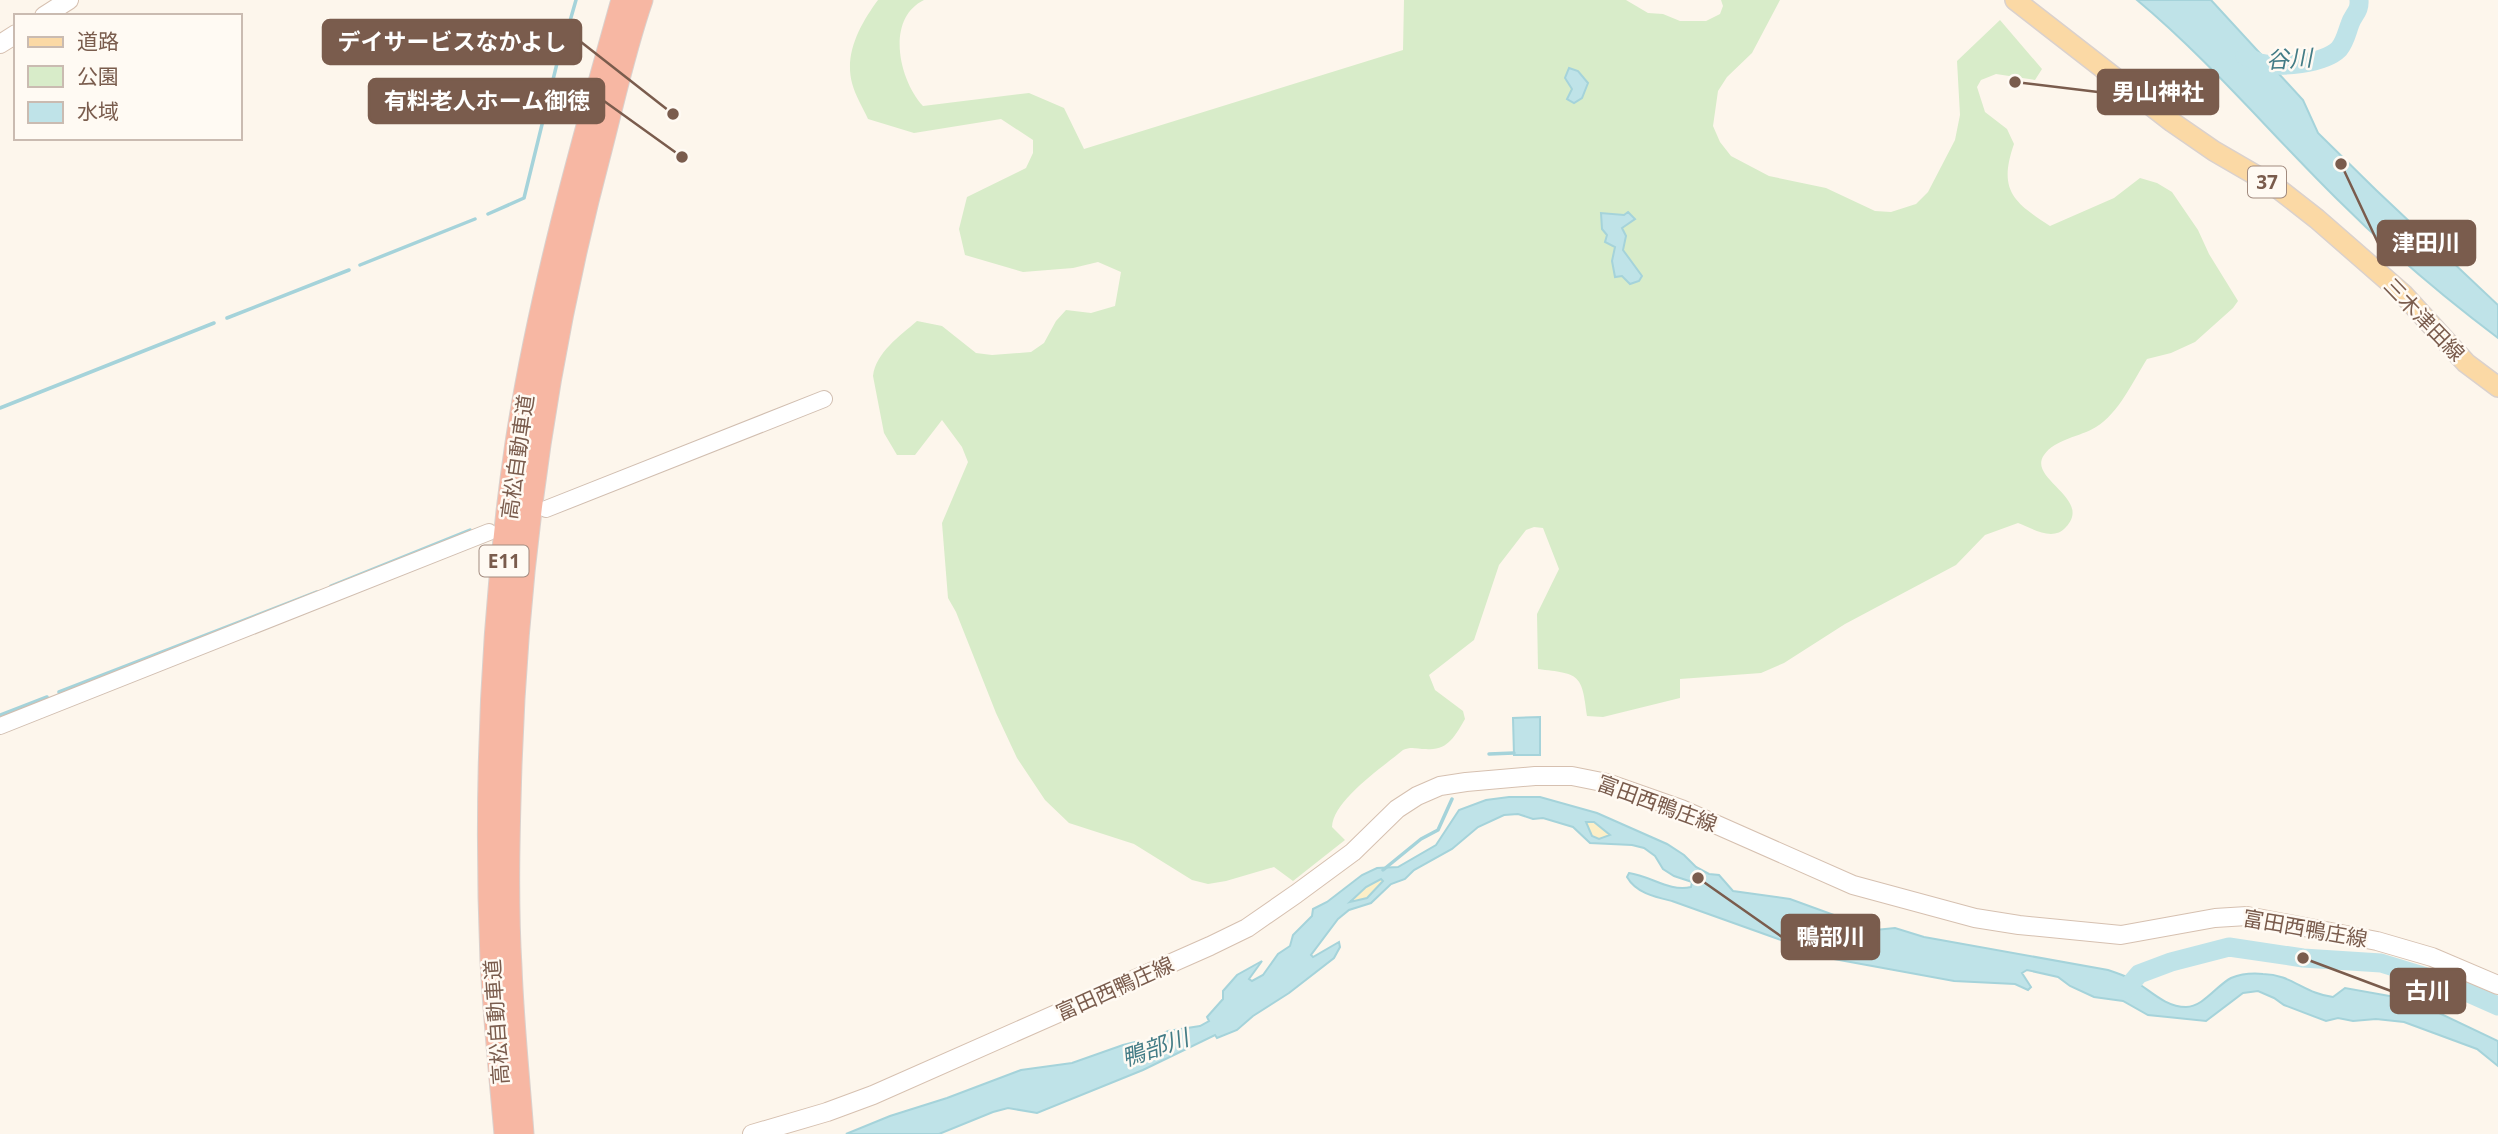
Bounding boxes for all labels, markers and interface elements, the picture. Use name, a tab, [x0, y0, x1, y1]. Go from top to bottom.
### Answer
legend	[14, 14, 242, 140]
callout: デイサービスなかよし	[323, 20, 581, 64]
text: デイサービスなかよし	[338, 25, 566, 57]
text: 道路	[77, 27, 119, 55]
water label: 谷川	[2265, 41, 2316, 75]
text: 公園	[77, 62, 119, 90]
callout: 男山神社	[2098, 70, 2218, 114]
text: 男山神社	[2112, 75, 2204, 107]
callout: 有料老人ホーム御徳	[369, 79, 604, 123]
text: 有料老人ホーム御徳	[384, 84, 590, 116]
text: 水域	[77, 97, 119, 125]
road number: 37	[2248, 166, 2286, 198]
callout: 津田川	[2378, 221, 2475, 265]
text: 津田川	[2392, 226, 2461, 258]
street label: 三木津田線	[2378, 272, 2471, 367]
street label: 高松自動車道	[494, 393, 540, 521]
road number: E11	[480, 546, 528, 576]
street label: 富田西鴨庄線	[1593, 768, 1721, 838]
street label: 富田西鴨庄線	[2241, 903, 2370, 953]
callout: 鴨部川	[1782, 915, 1879, 959]
text: 鴨部川	[1797, 920, 1866, 952]
street label: 富田西鴨庄線	[1051, 950, 1178, 1027]
street label: 高松自動車道	[478, 958, 514, 1086]
callout: 古川	[2391, 969, 2465, 1013]
text: 古川	[2405, 974, 2451, 1006]
water label: 鴨部川	[1117, 1020, 1195, 1073]

